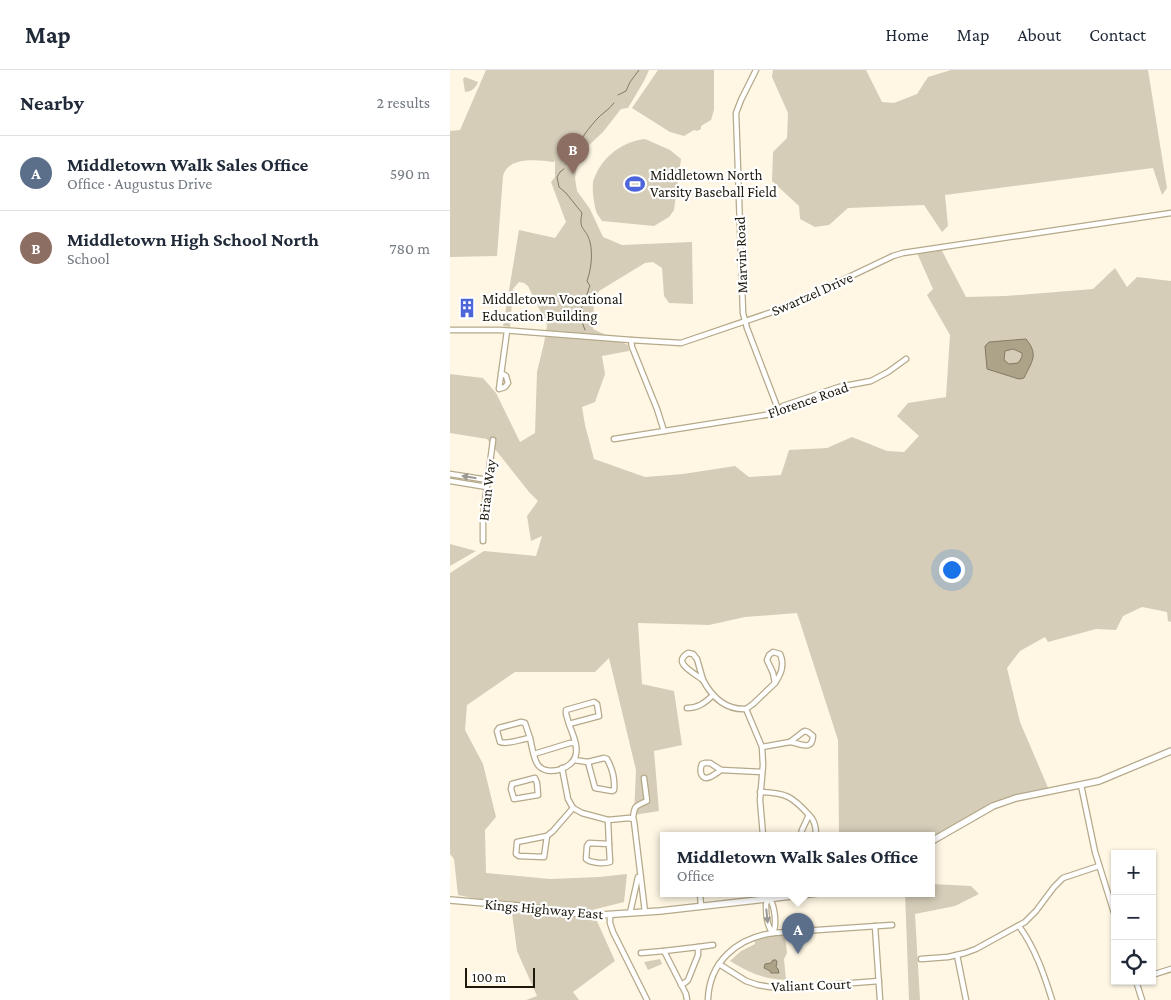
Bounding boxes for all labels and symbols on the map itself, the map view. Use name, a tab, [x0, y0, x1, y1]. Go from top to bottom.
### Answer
pin: B	[557, 133, 589, 174]
place label: Middletown North Varsity Baseball Field	[650, 167, 777, 201]
sports icon: Middletown North Varsity Baseball Field	[624, 173, 646, 195]
street label: Marvin Road	[732, 216, 750, 294]
street label: Swartzel Drive	[769, 269, 855, 319]
place label: Middletown Vocational Education Building	[482, 291, 623, 325]
building icon: Middletown Vocational Education Building	[456, 297, 478, 319]
street label: Florence Road	[765, 379, 851, 421]
street label: Brian Way	[475, 458, 500, 522]
one-way arrow	[460, 473, 476, 481]
your location	[939, 557, 965, 583]
street label: Kings Highway East	[484, 896, 605, 923]
one-way arrow	[764, 908, 772, 924]
pin: A	[782, 913, 814, 954]
scale bar	[465, 965, 535, 988]
street label: Valiant Court	[771, 976, 852, 994]

